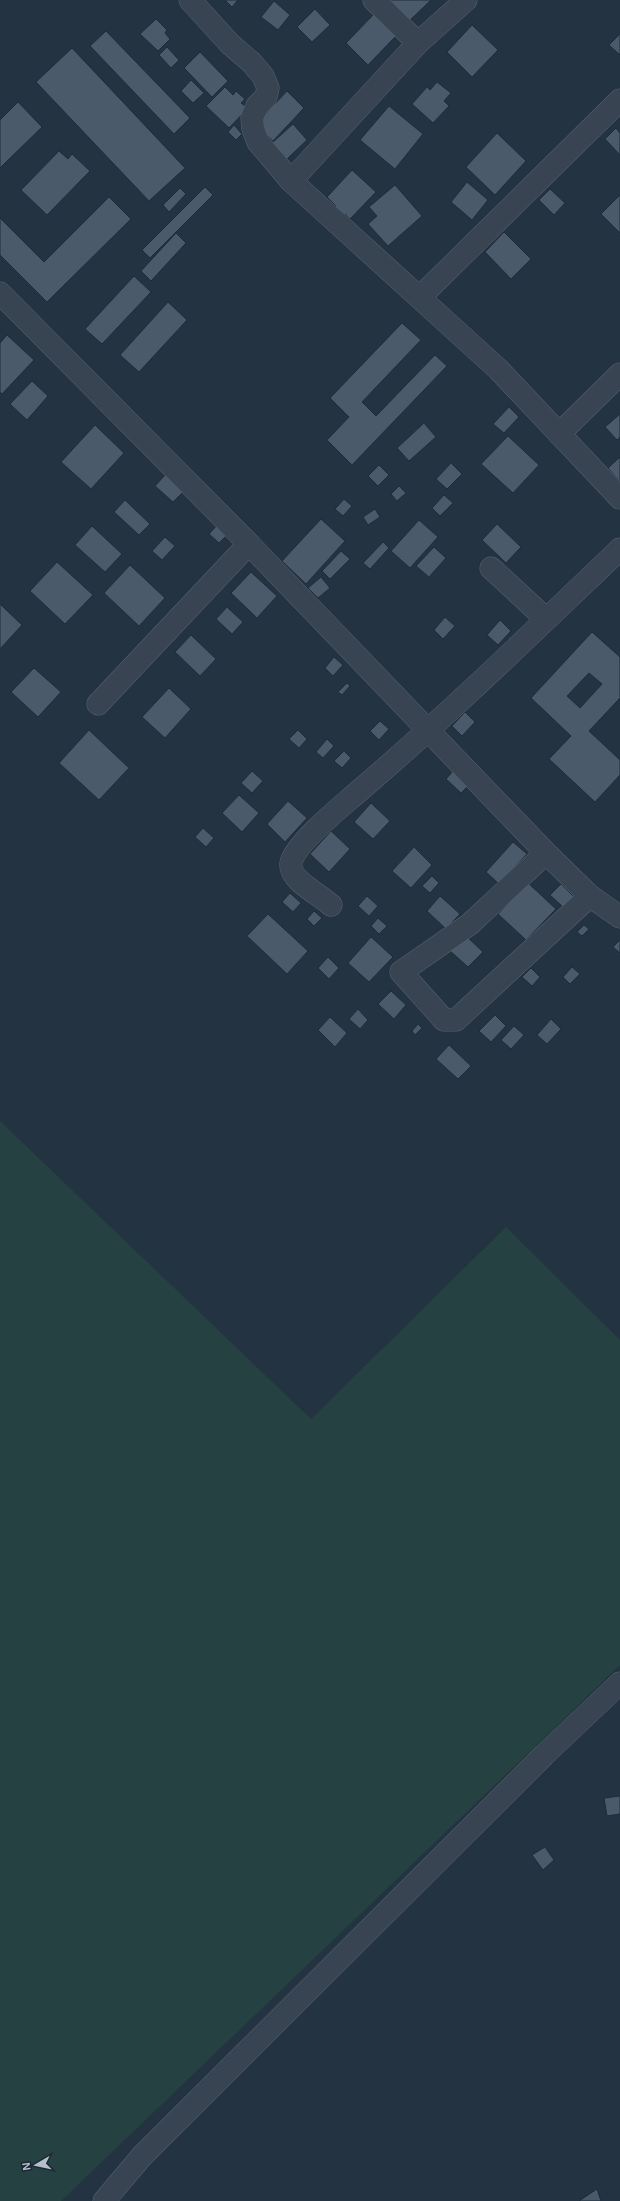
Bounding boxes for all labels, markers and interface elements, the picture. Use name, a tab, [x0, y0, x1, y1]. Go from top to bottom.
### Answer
north arrow	[16, 2145, 56, 2185]
text: N	[20, 2162, 33, 2171]

